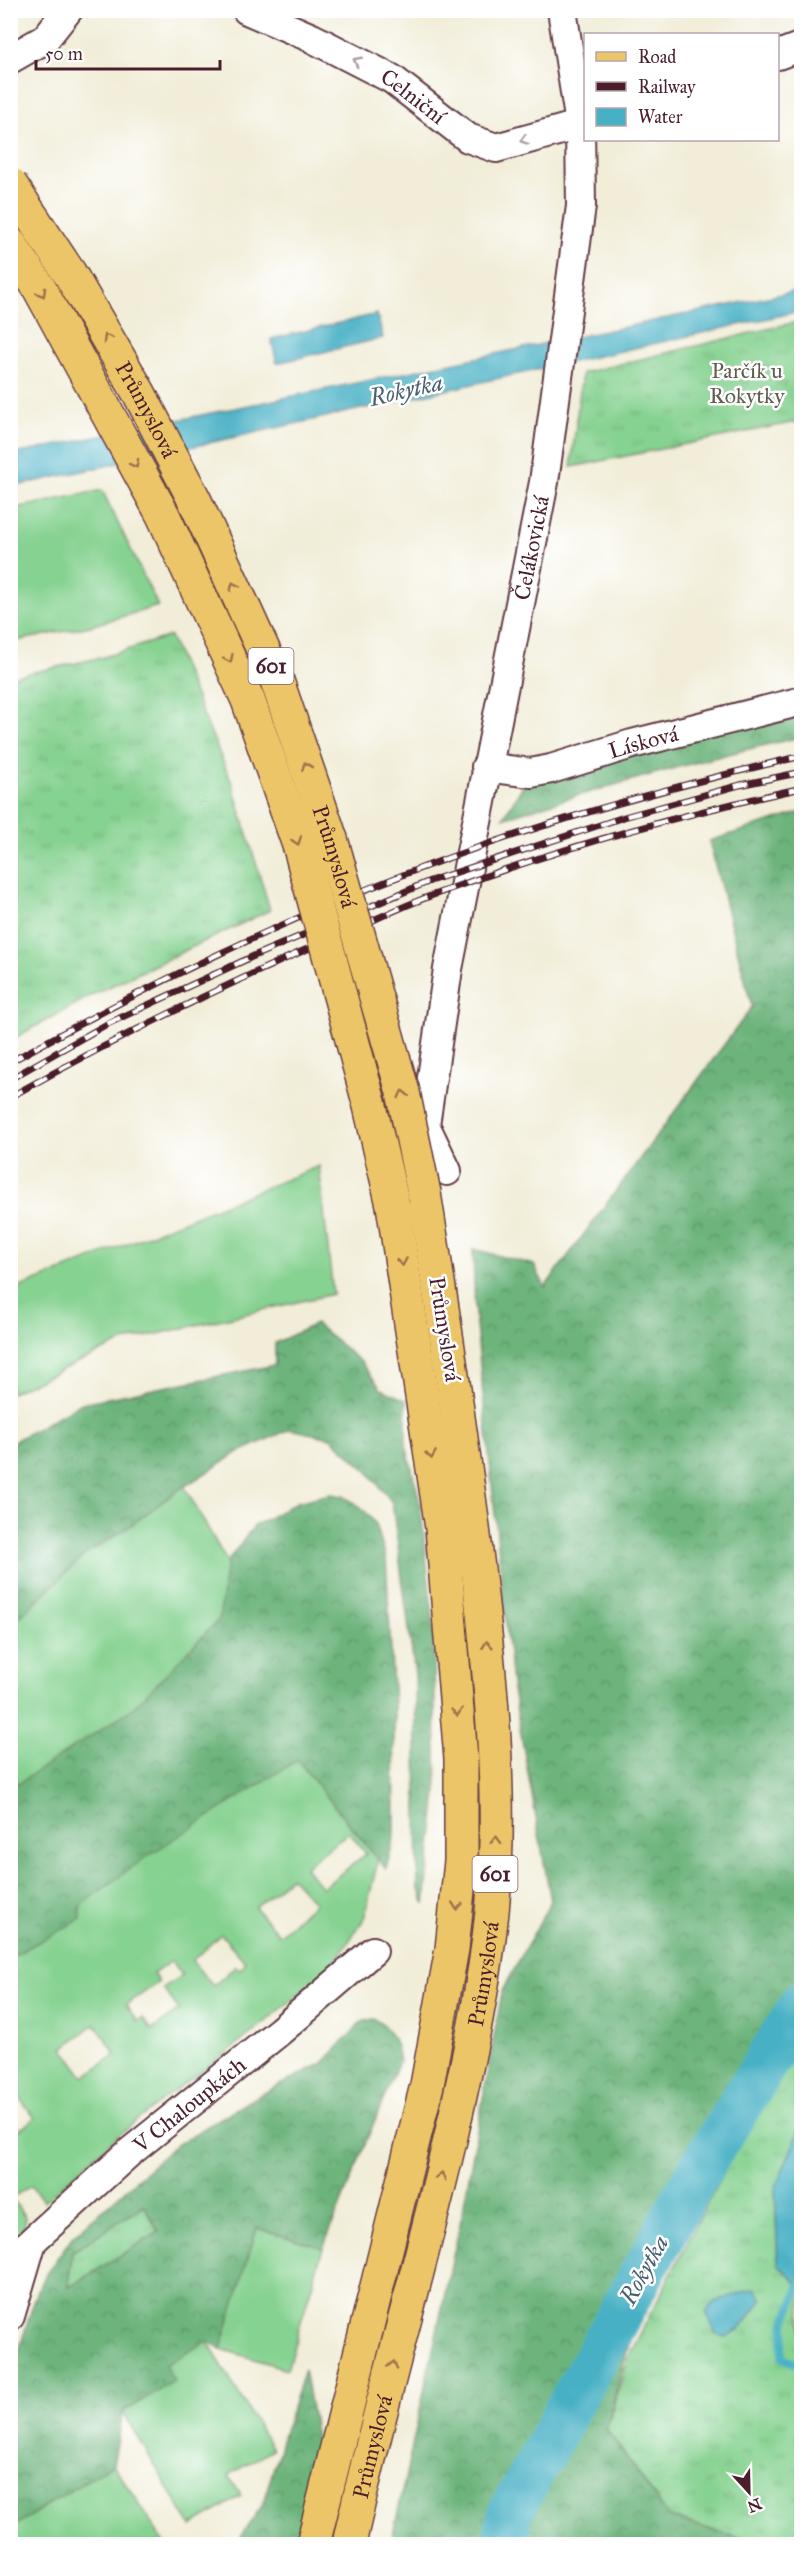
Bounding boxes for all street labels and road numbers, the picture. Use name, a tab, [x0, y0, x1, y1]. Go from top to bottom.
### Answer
street label: Celniční	[377, 62, 452, 130]
street label: Průmyslová	[110, 356, 184, 463]
street label: Čelákovická	[508, 493, 555, 602]
road number: 601	[248, 648, 294, 684]
street label: Lísková	[605, 719, 682, 764]
street label: Průmyslová	[307, 801, 364, 911]
street label: Průmyslová	[423, 1275, 467, 1384]
road number: 601	[472, 1856, 518, 1892]
street label: Průmyslová	[461, 1919, 504, 2028]
street label: V Chaloupkách	[126, 2051, 251, 2159]
street label: Průmyslová	[346, 2391, 398, 2501]

